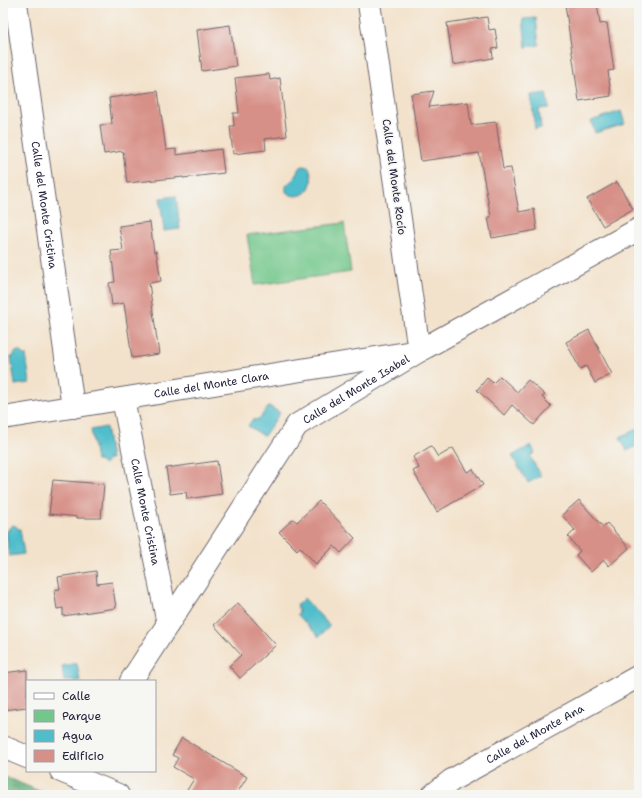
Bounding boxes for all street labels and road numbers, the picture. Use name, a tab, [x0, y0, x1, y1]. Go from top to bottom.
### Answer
street label: Calle del Monte Rocío	[378, 118, 410, 236]
street label: Calle del Monte Cristina	[28, 140, 61, 270]
street label: Calle del Monte Isabel	[300, 351, 413, 427]
street label: Calle del Monte Clara	[153, 368, 270, 401]
street label: Calle Monte Cristina	[128, 457, 164, 567]
street label: Calle del Monte Ana	[483, 701, 587, 767]

